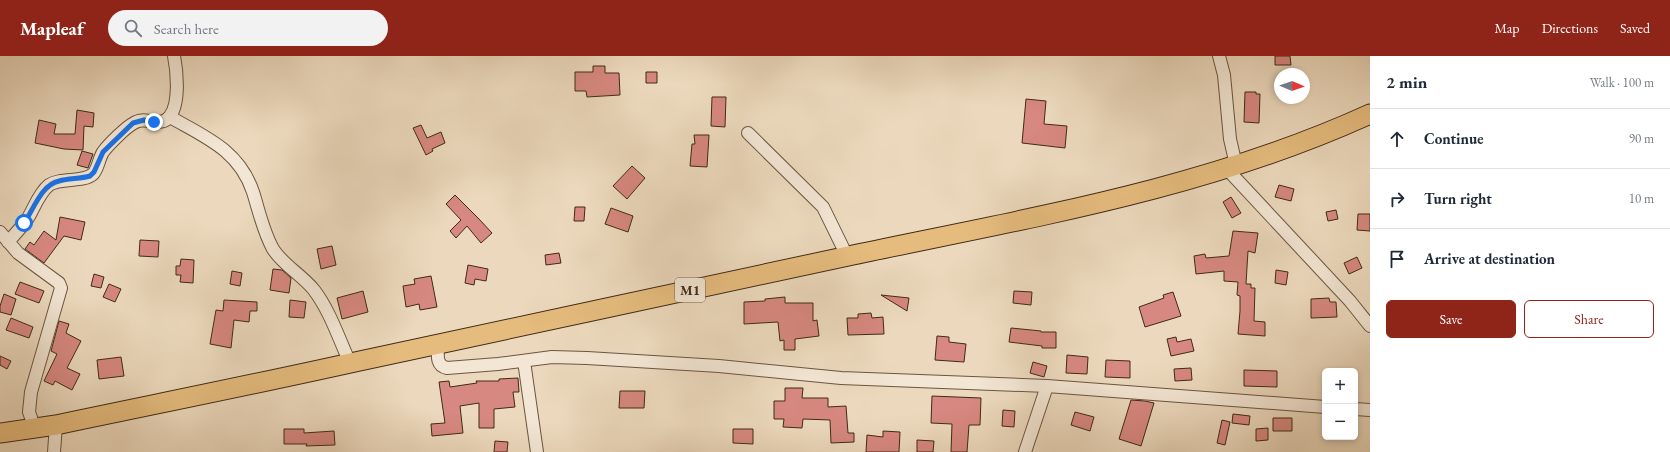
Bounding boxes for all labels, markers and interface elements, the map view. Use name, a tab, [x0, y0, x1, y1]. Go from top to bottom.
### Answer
search box	[108, 10, 388, 46]
text: Mapleaf	[20, 16, 84, 41]
icon: search	[122, 17, 144, 39]
text: Search here	[154, 19, 219, 38]
text: Map	[1494, 19, 1520, 37]
text: Directions	[1542, 19, 1598, 37]
text: Saved	[1620, 19, 1650, 37]
north arrow	[1274, 68, 1310, 104]
text: 2 min	[1386, 71, 1427, 93]
text: Walk · 100 m	[1590, 74, 1654, 91]
route end	[145, 113, 163, 131]
icon: ahead	[1386, 128, 1408, 150]
text: Continue	[1424, 129, 1484, 148]
text: 90 m	[1629, 130, 1654, 147]
icon: right	[1386, 188, 1408, 210]
text: Turn right	[1424, 189, 1492, 208]
text: 10 m	[1629, 190, 1654, 207]
route start	[15, 214, 33, 232]
icon: arrive	[1386, 248, 1408, 270]
text: Arrive at destination	[1424, 249, 1555, 268]
road number: M1	[675, 278, 705, 302]
button: Save	[1386, 300, 1516, 338]
button: Share	[1524, 300, 1654, 338]
map controls	[1322, 368, 1358, 440]
button: +	[1322, 368, 1358, 404]
button: −	[1322, 404, 1358, 440]

